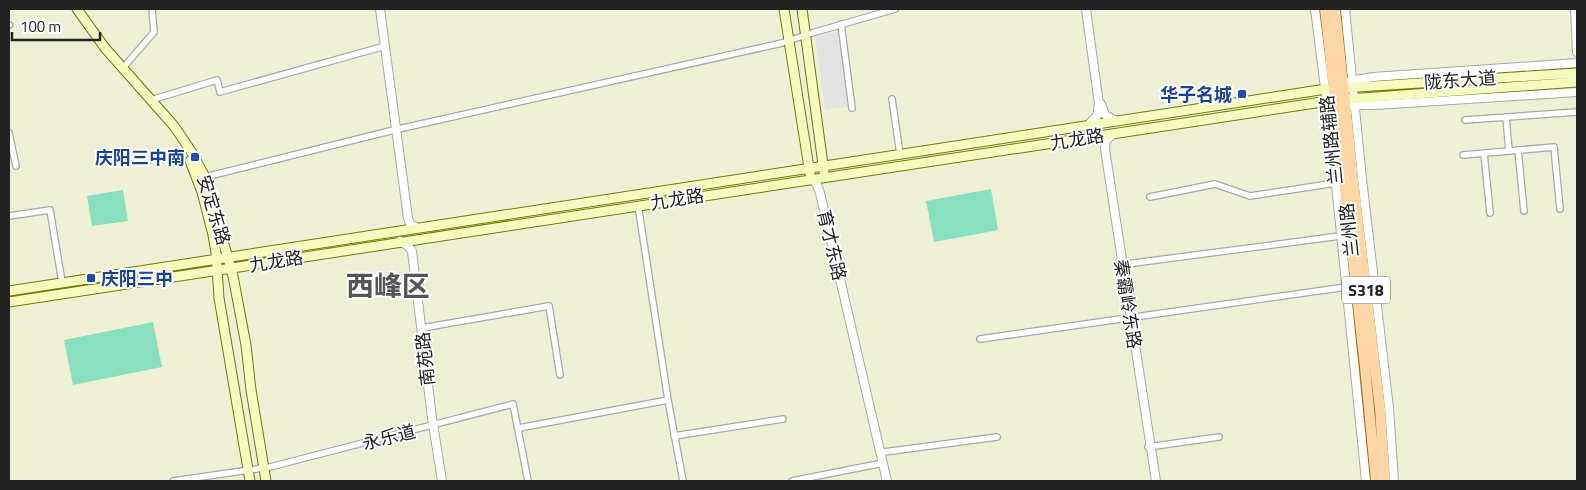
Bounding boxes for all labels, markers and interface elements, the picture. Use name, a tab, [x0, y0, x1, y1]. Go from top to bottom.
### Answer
scale bar	[12, 10, 100, 42]
text: 100 m	[20, 15, 61, 38]
street label: 陇东大道	[1423, 64, 1497, 96]
place label: 华子名城	[1160, 81, 1232, 108]
marker: 华子名城	[1236, 88, 1248, 100]
street label: 兰州路辅路	[1313, 94, 1349, 186]
street label: 九龙路	[1048, 121, 1106, 157]
place label: 庆阳三中南	[95, 144, 185, 171]
marker: 庆阳三中南	[189, 151, 201, 163]
street label: 安定东路	[191, 172, 237, 248]
street label: 九龙路	[648, 181, 706, 217]
street label: 兰州路	[1333, 202, 1365, 258]
street label: 育才东路	[811, 207, 853, 283]
street label: 九龙路	[247, 243, 305, 279]
street label: 秦霸岭东路	[1108, 257, 1148, 351]
district label: 西峰区	[346, 264, 430, 307]
place label: 庆阳三中	[101, 265, 173, 292]
marker: 庆阳三中	[85, 272, 97, 284]
road number: S318	[1342, 276, 1390, 304]
street label: 南苑路	[409, 331, 441, 387]
street label: 永乐道	[360, 417, 418, 457]

